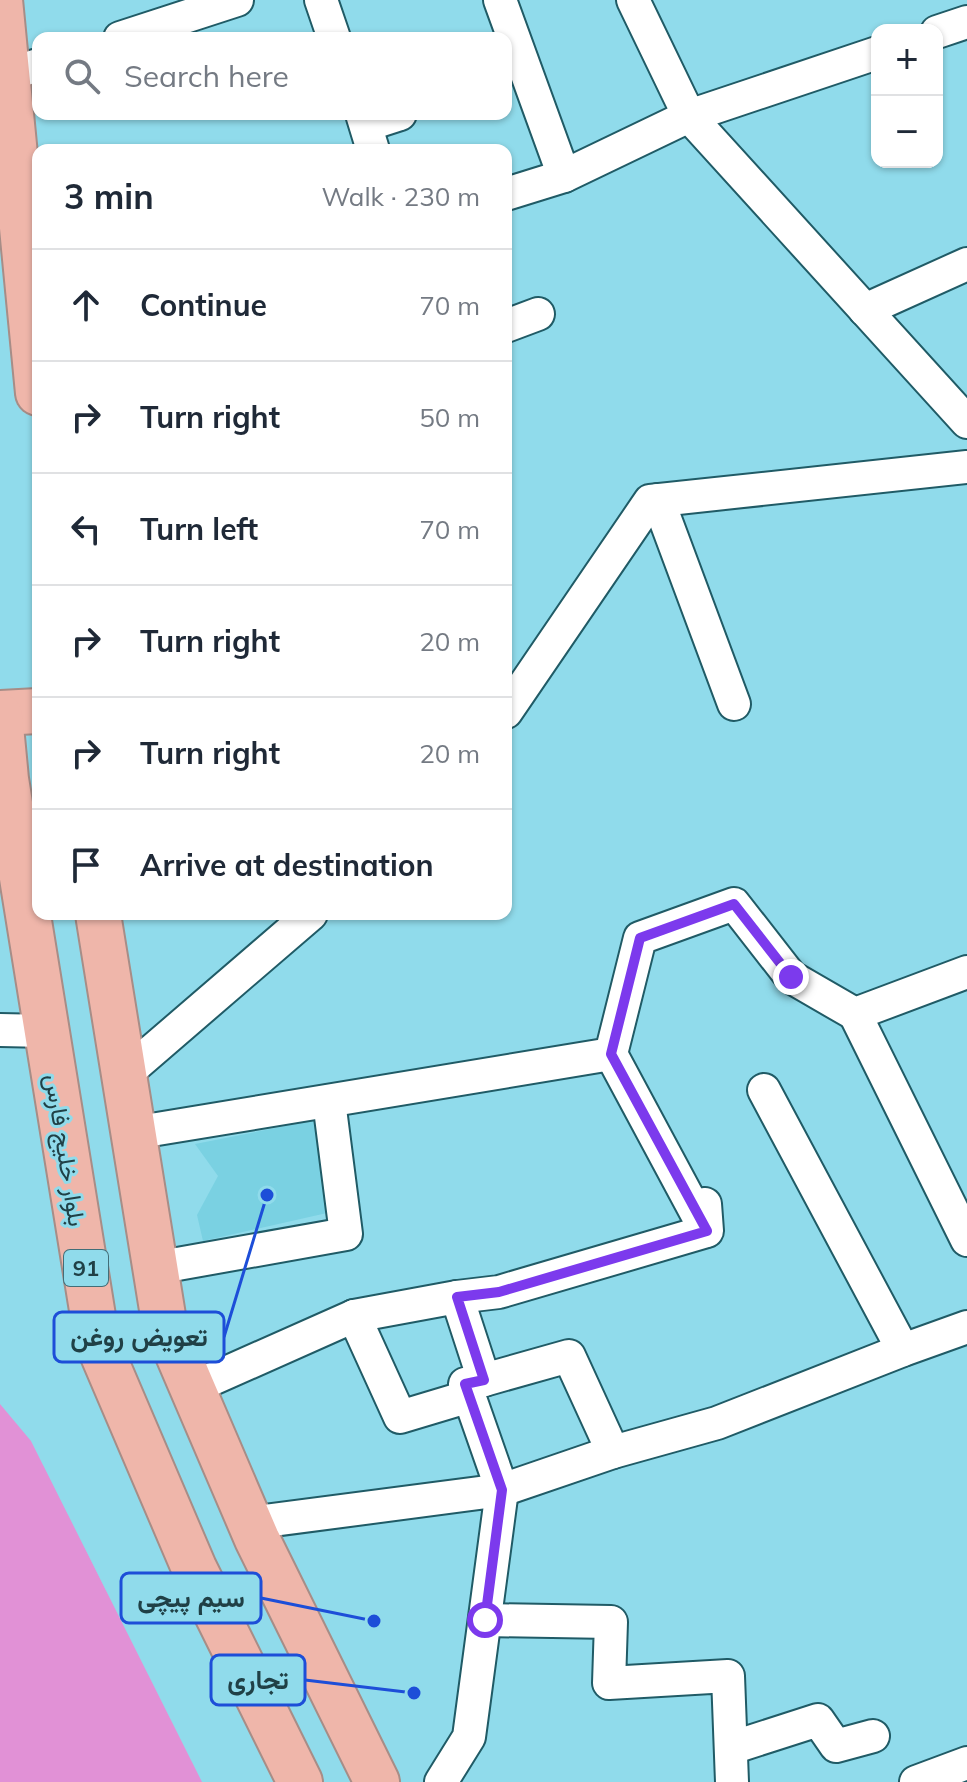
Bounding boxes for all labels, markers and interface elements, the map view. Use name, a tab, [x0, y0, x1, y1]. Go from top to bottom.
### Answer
map controls	[871, 24, 943, 168]
button: +	[871, 24, 943, 96]
search box	[32, 32, 512, 120]
icon: search	[60, 54, 104, 98]
text: Search here	[124, 57, 289, 95]
button: −	[871, 96, 943, 168]
text: 3 min	[64, 175, 154, 218]
text: Walk · 230 m	[321, 180, 480, 213]
icon: ahead	[64, 283, 108, 327]
text: Continue	[140, 286, 267, 324]
text: 70 m	[419, 289, 480, 322]
icon: right	[64, 395, 108, 439]
text: Turn right	[140, 398, 280, 436]
text: 50 m	[419, 401, 480, 434]
icon: left	[64, 507, 108, 551]
text: Turn left	[140, 510, 258, 548]
text: 70 m	[419, 513, 480, 546]
icon: right	[64, 619, 108, 663]
text: Turn right	[140, 622, 280, 660]
text: 20 m	[419, 625, 480, 658]
icon: right	[64, 731, 108, 775]
text: Turn right	[140, 734, 280, 772]
text: 20 m	[419, 737, 480, 770]
icon: arrive	[64, 843, 108, 887]
text: Arrive at destination	[140, 846, 434, 884]
route end	[773, 959, 809, 995]
street label: بلوار خلیج فارس	[36, 1072, 93, 1229]
road number: 91	[64, 1250, 108, 1286]
callout: تعویض روغن	[54, 1312, 224, 1362]
text: تعویض روغن	[70, 1320, 208, 1353]
callout: سیم پیچی	[121, 1573, 261, 1623]
text: سیم پیچی	[137, 1581, 245, 1616]
route start	[467, 1602, 503, 1638]
callout: تجاری	[211, 1655, 305, 1705]
text: تجاری	[227, 1663, 289, 1696]

